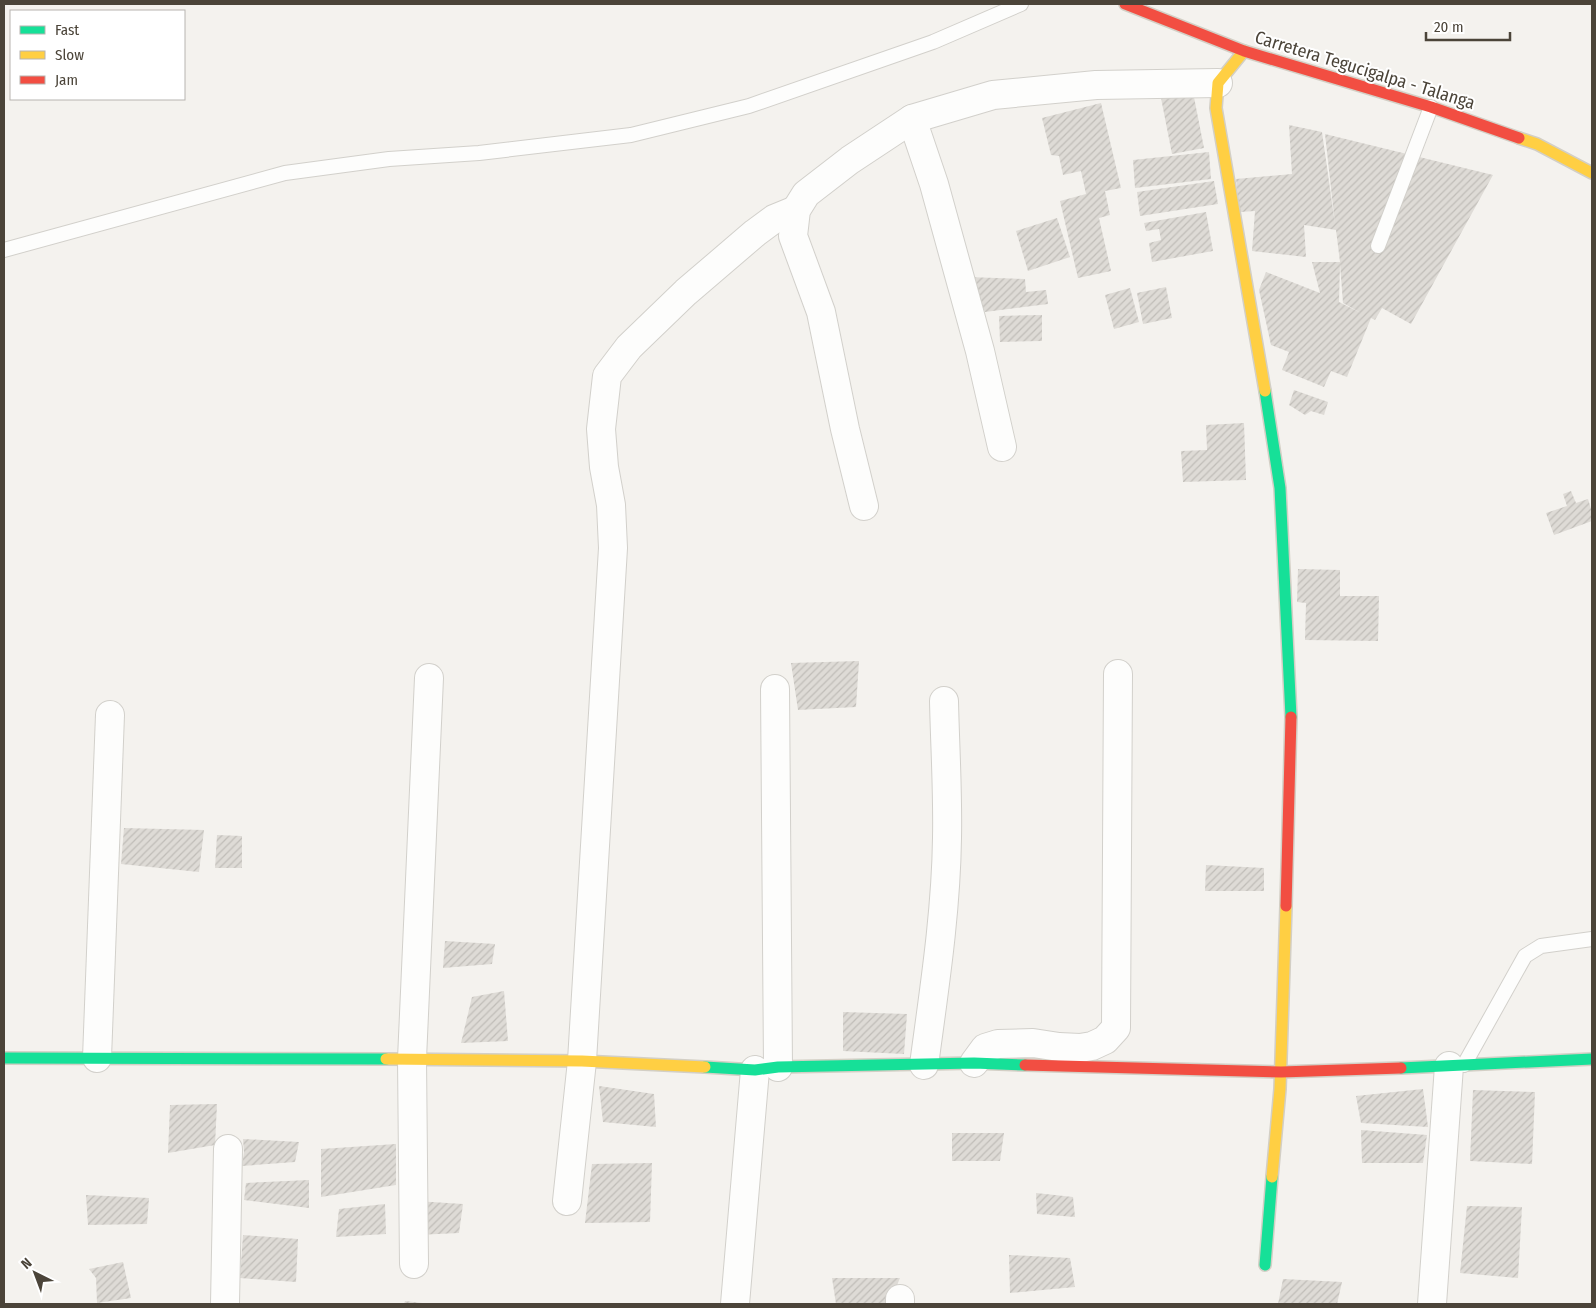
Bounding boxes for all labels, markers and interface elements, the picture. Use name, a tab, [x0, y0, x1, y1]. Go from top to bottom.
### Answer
legend	[10, 10, 185, 100]
scale bar	[1426, 10, 1510, 42]
text: 20 m	[1434, 18, 1464, 36]
text: Fast	[55, 21, 79, 39]
street label: Carretera Tegucigalpa - Talanga	[1252, 26, 1478, 114]
text: Slow	[55, 46, 84, 64]
text: Jam	[55, 71, 78, 89]
north arrow	[10, 1248, 60, 1298]
text: N	[18, 1255, 35, 1273]

